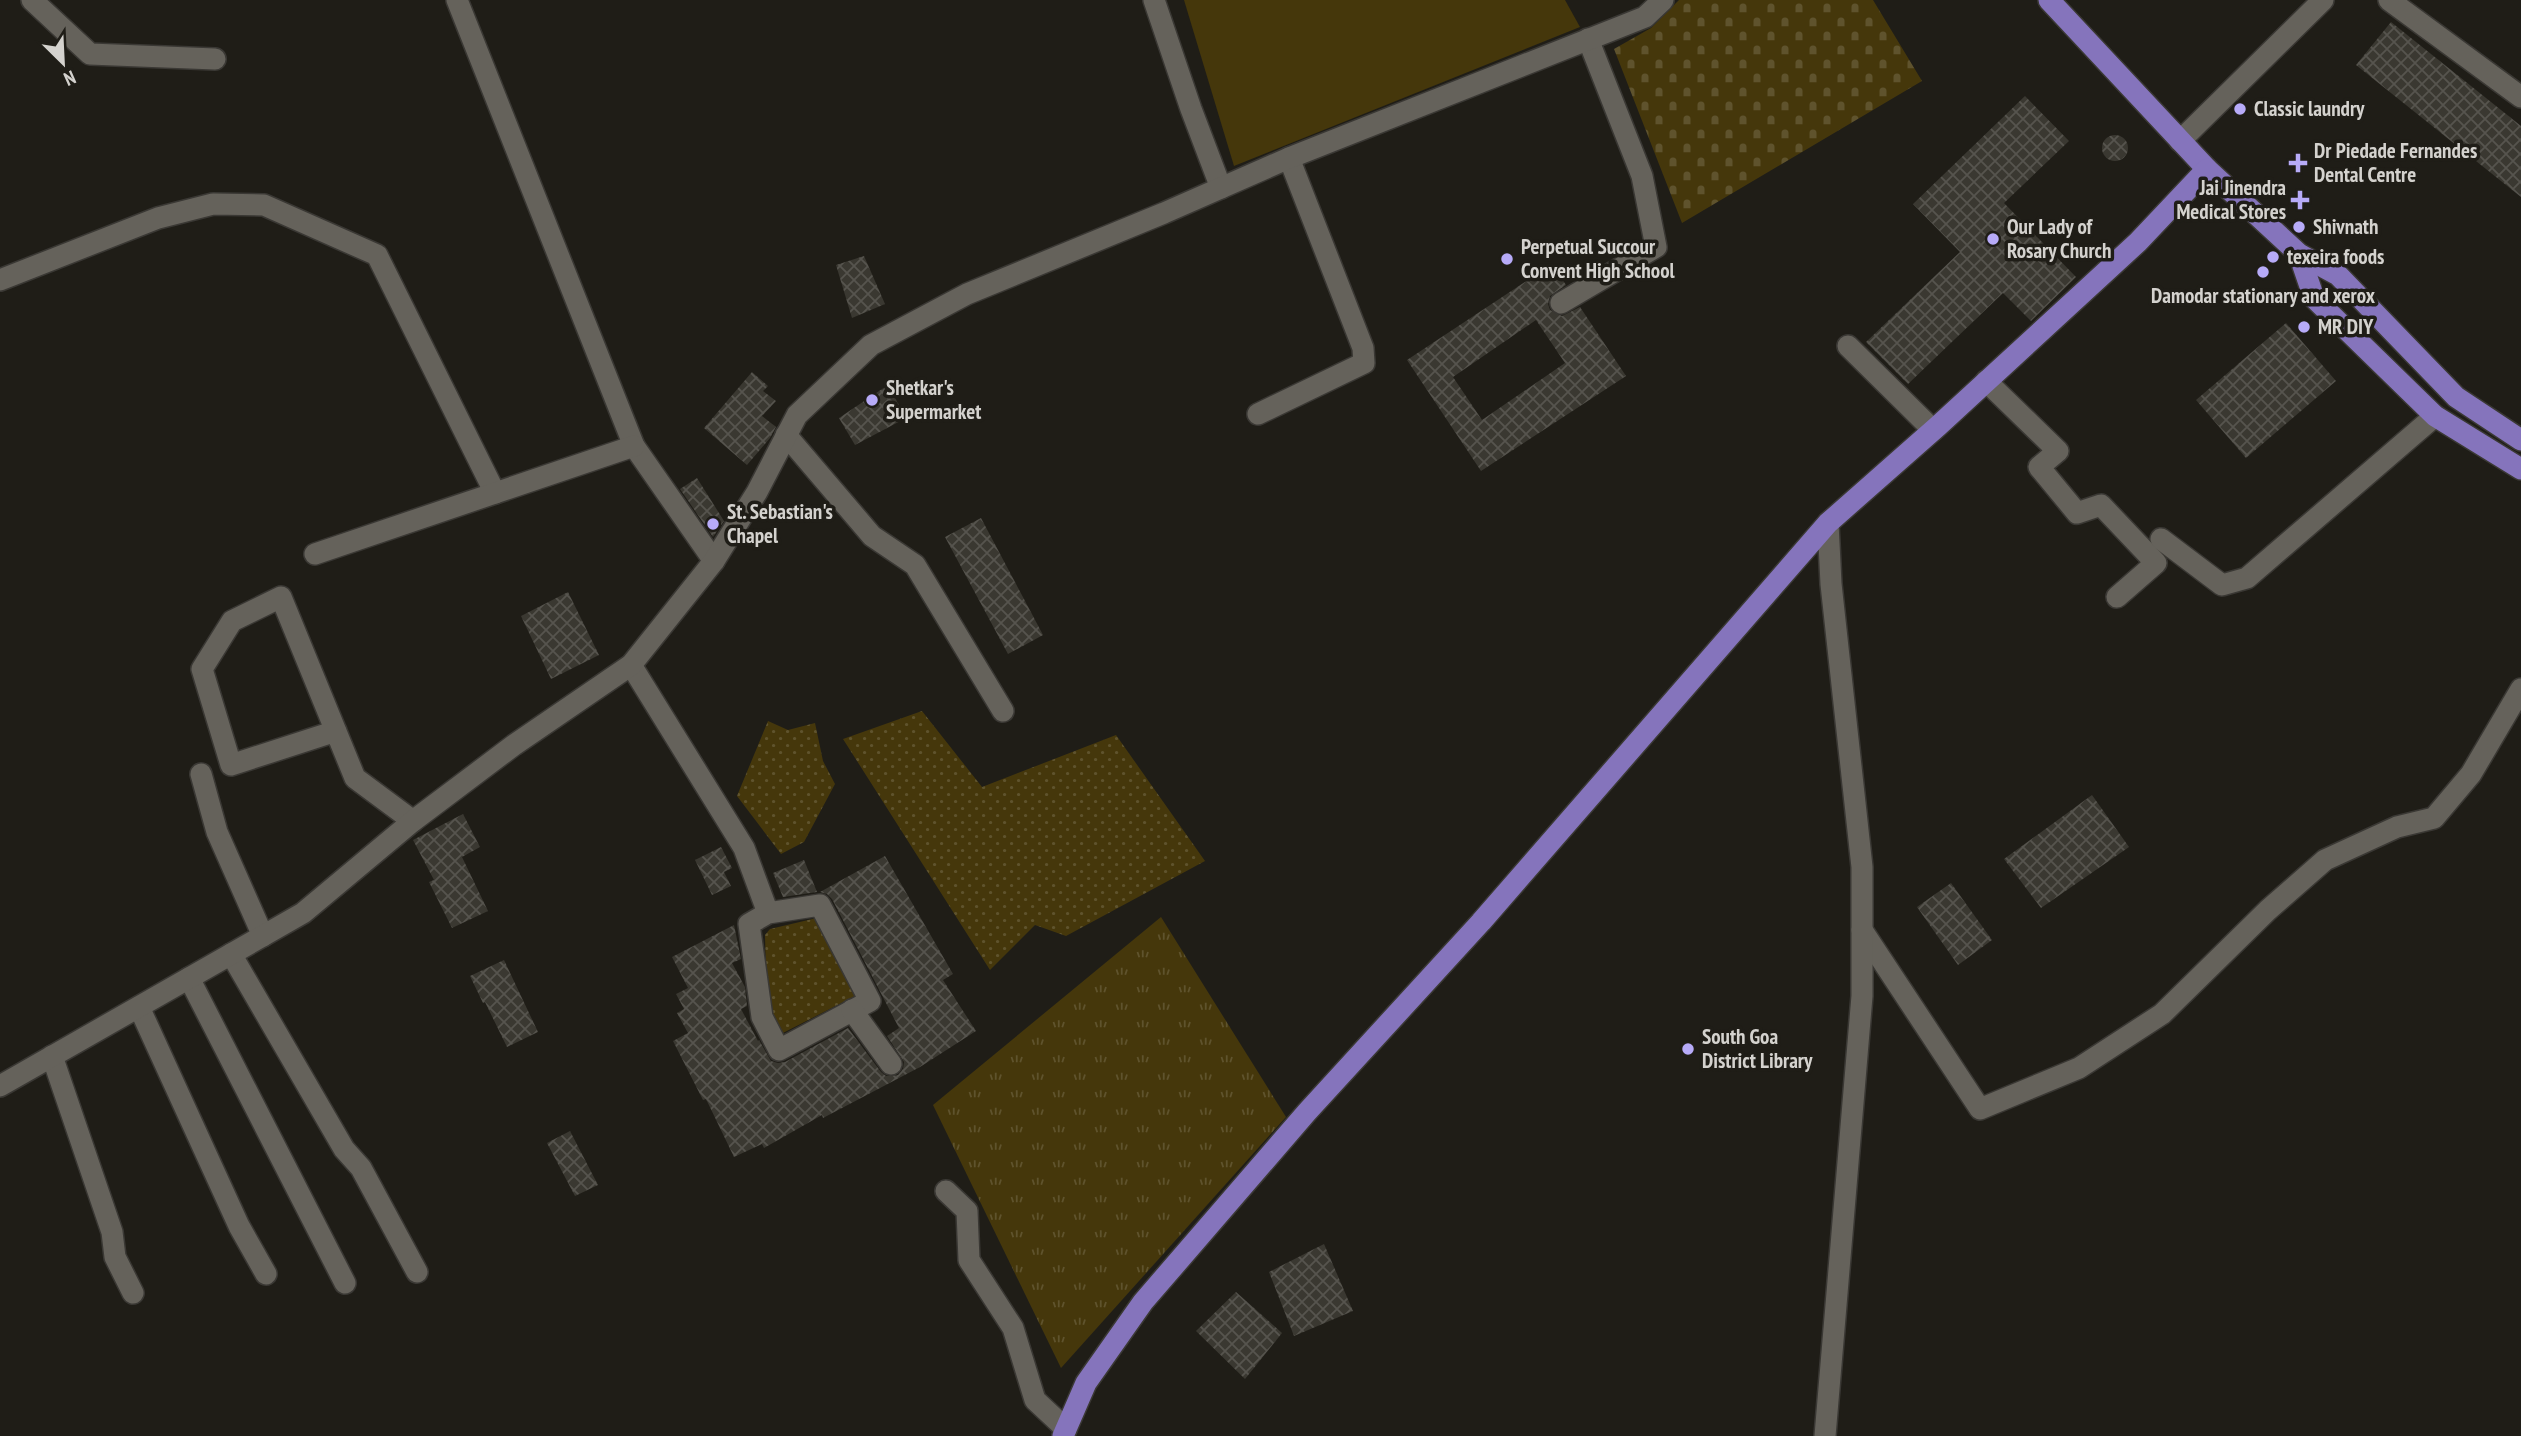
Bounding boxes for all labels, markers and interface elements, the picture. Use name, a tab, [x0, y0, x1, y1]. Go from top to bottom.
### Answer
north arrow	[28, 28, 98, 98]
text: N	[60, 65, 79, 92]
place label: Classic laundry	[2254, 95, 2365, 122]
marker: Classic laundry	[2232, 101, 2248, 117]
place label: Dr Piedade Fernandes Dental Centre	[2314, 137, 2477, 188]
marker: Dr Piedade Fernandes Dental Centre	[2288, 153, 2308, 173]
place label: Jai Jinendra Medical Stores	[2176, 174, 2286, 225]
marker: Jai Jinendra Medical Stores	[2292, 192, 2308, 208]
place label: Our Lady of Rosary Church	[2007, 213, 2111, 264]
place label: Shivnath	[2313, 213, 2378, 240]
marker: Shivnath	[2291, 219, 2307, 235]
marker: Our Lady of Rosary Church	[1985, 231, 2001, 247]
place label: Perpetual Succour Convent High School	[1521, 233, 1675, 284]
place label: texeira foods	[2287, 243, 2384, 270]
marker: texeira foods	[2265, 249, 2281, 265]
marker: Perpetual Succour Convent High School	[1499, 251, 1515, 267]
marker: Damodar stationary and xerox	[2255, 264, 2271, 280]
place label: Damodar stationary and xerox	[2151, 282, 2376, 309]
place label: MR DIY	[2318, 313, 2374, 340]
marker: MR DIY	[2296, 319, 2312, 335]
place label: Shetkar's Supermarket	[886, 374, 981, 425]
marker: Shetkar's Supermarket	[864, 392, 880, 408]
place label: St. Sebastian's Chapel	[727, 498, 833, 549]
marker: St. Sebastian's Chapel	[705, 516, 721, 532]
place label: South Goa District Library	[1702, 1023, 1813, 1074]
marker: South Goa District Library	[1680, 1041, 1696, 1057]

